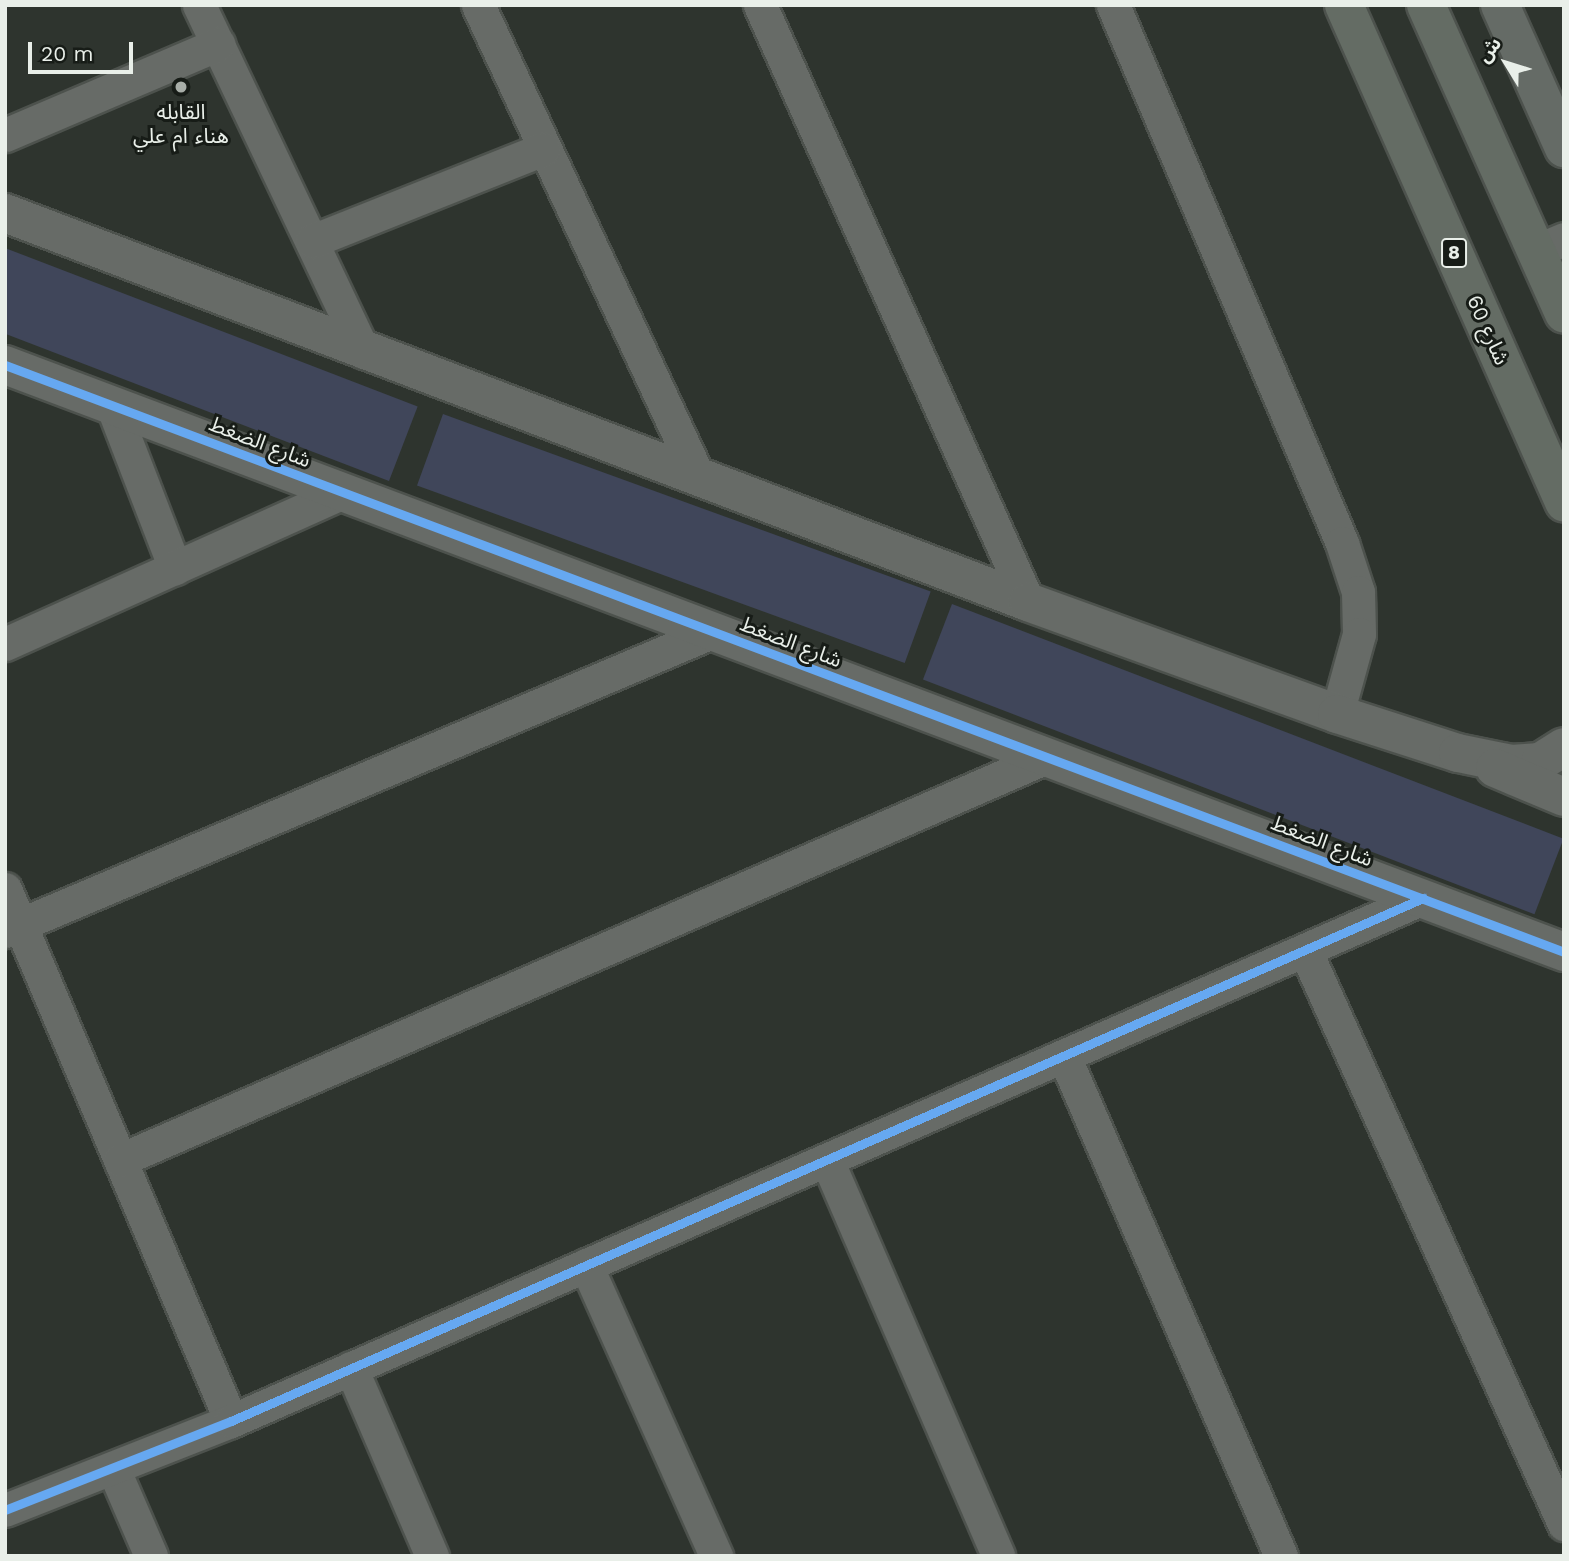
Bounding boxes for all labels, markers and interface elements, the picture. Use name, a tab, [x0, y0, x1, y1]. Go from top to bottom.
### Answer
scale bar	[32, 28, 136, 72]
north arrow	[1471, 28, 1541, 98]
text: ش	[1472, 32, 1506, 67]
text: 20 m	[41, 41, 93, 66]
marker: القابله هناء ام علي	[171, 77, 191, 97]
place label: القابله هناء ام علي	[133, 99, 229, 149]
road number: 8	[1440, 238, 1468, 268]
street label: شارع 60	[1461, 291, 1515, 369]
street label: شارع الضغط	[206, 411, 314, 473]
street label: شارع الضغط	[737, 611, 845, 673]
street label: شارع الضغط	[1268, 810, 1376, 872]

